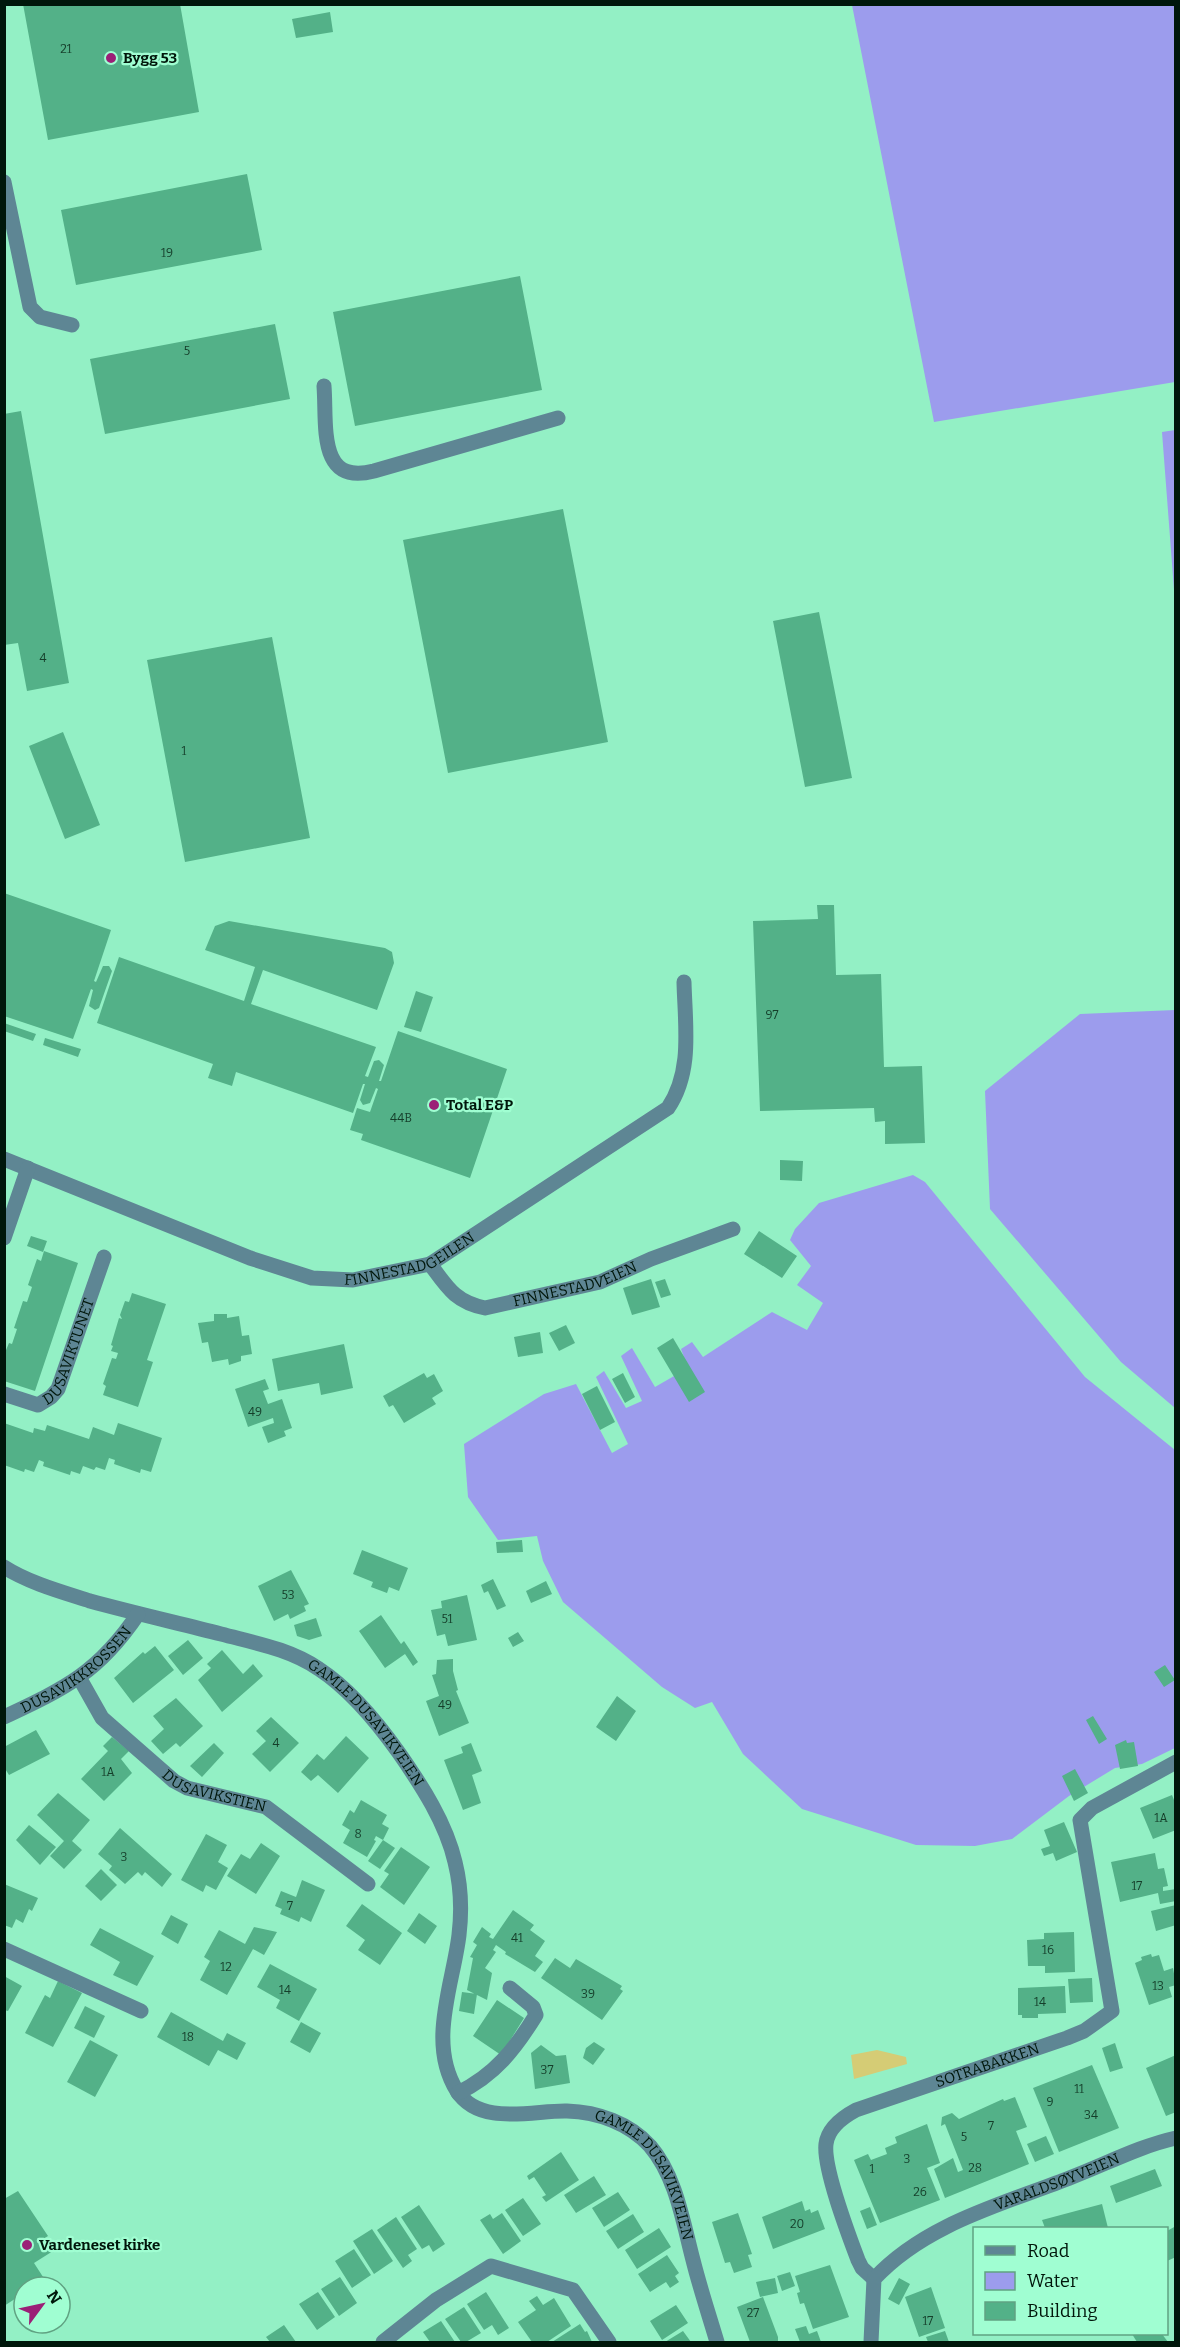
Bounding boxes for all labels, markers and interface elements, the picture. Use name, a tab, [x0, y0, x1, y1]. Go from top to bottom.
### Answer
house number: 21	[60, 42, 72, 56]
place label: Bygg 53	[123, 49, 177, 67]
marker: Bygg 53	[104, 51, 118, 65]
house number: 19	[161, 246, 173, 260]
house number: 5	[184, 344, 190, 358]
house number: 4	[39, 651, 47, 665]
house number: 1	[182, 744, 187, 758]
house number: 97	[766, 1008, 778, 1022]
place label: Total E&P	[446, 1096, 513, 1114]
marker: Total E&P	[427, 1098, 441, 1112]
house number: 44B	[390, 1111, 412, 1125]
street label: FINNESTADGEILEN	[344, 1228, 478, 1289]
street label: FINNESTADVEIEN	[511, 1257, 640, 1310]
street label: DUSAVIKTUNET	[39, 1296, 98, 1409]
house number: 49	[248, 1405, 262, 1419]
house number: 53	[282, 1588, 295, 1602]
house number: 51	[441, 1612, 453, 1626]
street label: DUSAVIKKROSSEN	[18, 1623, 135, 1717]
street label: GAMLE DUSAVIKVEIEN	[304, 1655, 428, 1790]
house number: 49	[438, 1698, 452, 1712]
house number: 4	[272, 1736, 280, 1750]
house number: 1A	[101, 1765, 115, 1779]
street label: DUSAVIKSTIEN	[158, 1766, 268, 1816]
house number: 1A	[1154, 1811, 1168, 1825]
house number: 8	[354, 1827, 362, 1841]
house number: 3	[121, 1850, 128, 1864]
house number: 17	[1132, 1879, 1142, 1893]
house number: 7	[287, 1899, 293, 1913]
house number: 41	[511, 1931, 523, 1945]
house number: 16	[1042, 1943, 1054, 1957]
house number: 12	[220, 1960, 232, 1974]
house number: 13	[1152, 1979, 1164, 1993]
house number: 14	[279, 1983, 291, 1997]
house number: 39	[581, 1987, 595, 2001]
house number: 14	[1034, 1995, 1046, 2009]
house number: 18	[182, 2030, 194, 2044]
street label: SOTRABAKKEN	[933, 2039, 1042, 2091]
house number: 37	[541, 2063, 553, 2077]
house number: 11	[1074, 2082, 1084, 2096]
house number: 9	[1046, 2095, 1054, 2109]
street label: GAMLE DUSAVIKVEIEN	[593, 2106, 697, 2242]
house number: 34	[1084, 2108, 1098, 2122]
house number: 7	[988, 2119, 994, 2133]
house number: 5	[961, 2130, 967, 2144]
street label: VARALDSØYVEIEN	[991, 2149, 1122, 2214]
house number: 3	[904, 2152, 911, 2166]
house number: 28	[968, 2161, 982, 2175]
house number: 1	[870, 2162, 875, 2176]
house number: 26	[913, 2185, 927, 2199]
house number: 20	[790, 2217, 804, 2231]
legend	[973, 2227, 1168, 2335]
place label: Vardeneset kirke	[39, 2236, 160, 2254]
marker: Vardeneset kirke	[20, 2238, 34, 2252]
text: Road	[1027, 2240, 1070, 2262]
text: Water	[1027, 2270, 1078, 2292]
north arrow	[12, 2275, 72, 2335]
text: N	[43, 2287, 65, 2307]
text: Building	[1027, 2300, 1098, 2322]
house number: 27	[747, 2306, 759, 2320]
house number: 17	[923, 2314, 933, 2328]

